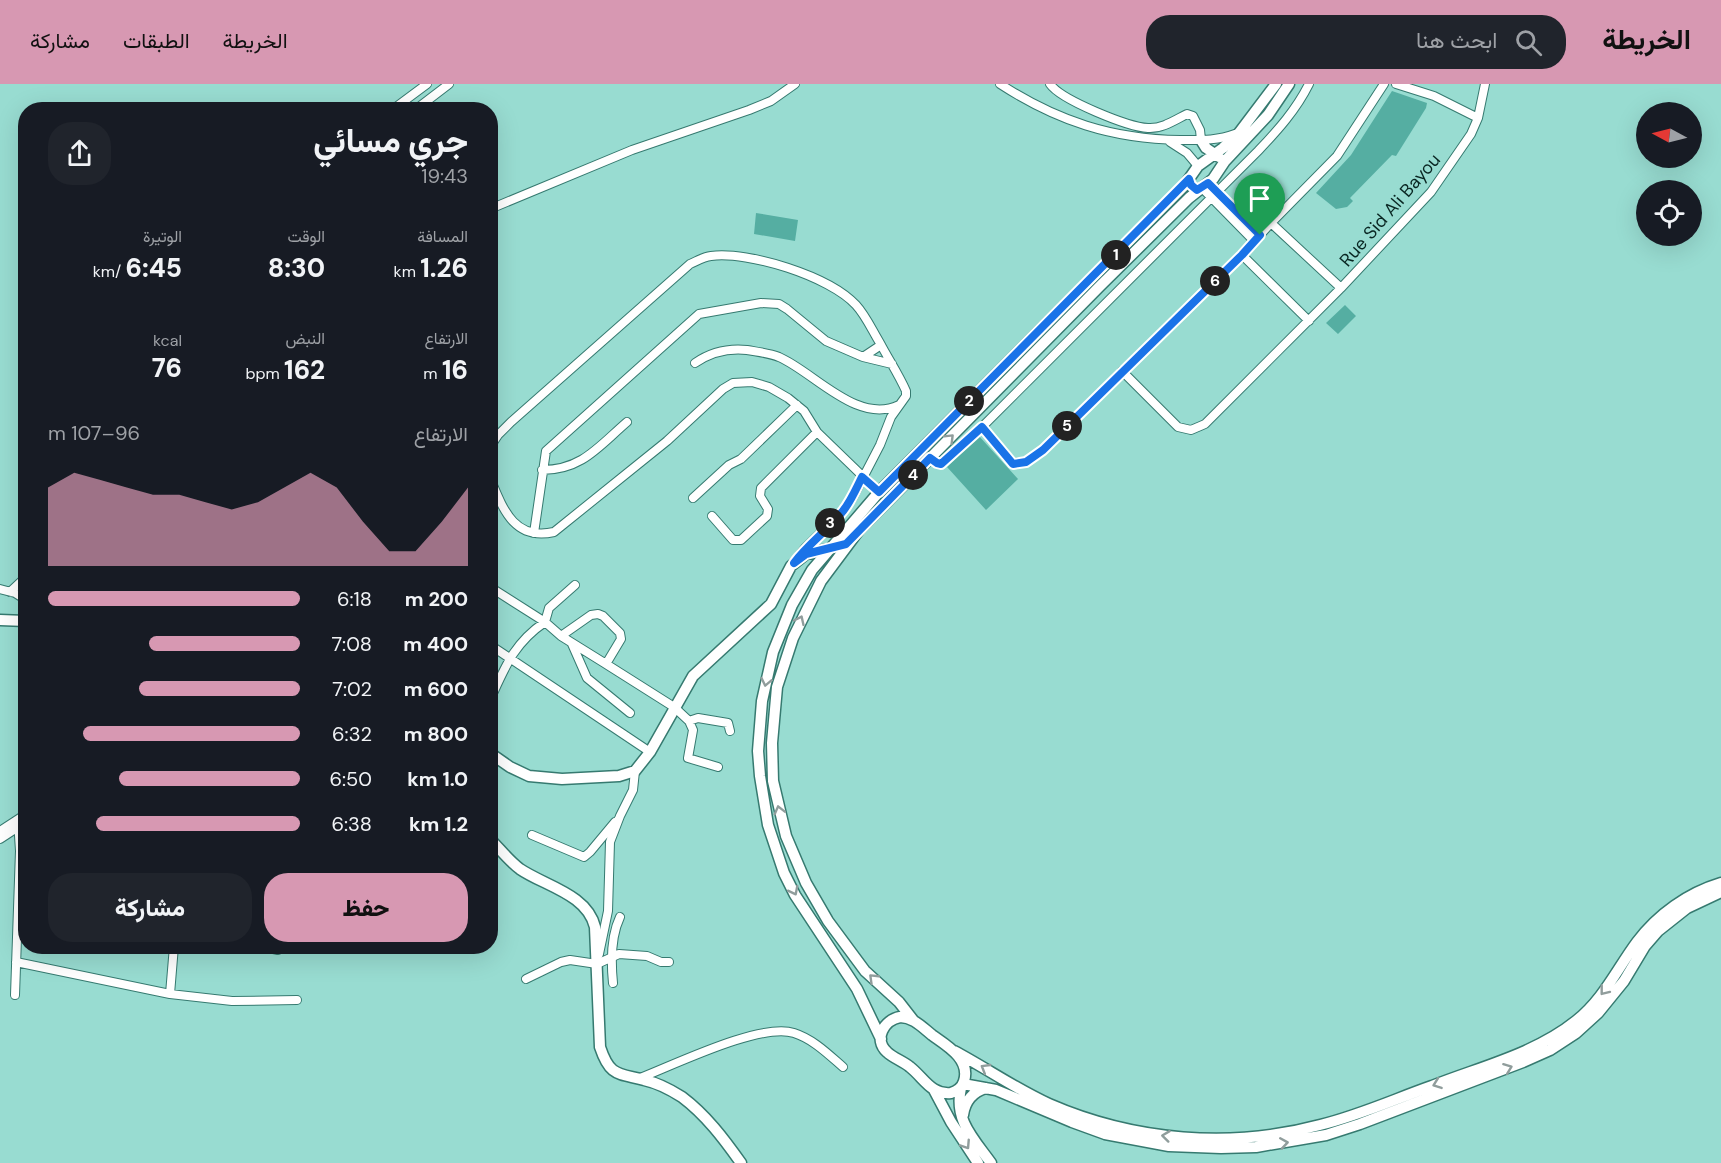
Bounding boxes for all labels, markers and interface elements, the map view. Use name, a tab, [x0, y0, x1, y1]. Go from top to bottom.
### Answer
search box	[1146, 15, 1566, 69]
text: الخريطة	[1602, 21, 1691, 58]
text: ابحث هنا	[1416, 26, 1497, 55]
icon: search	[1512, 26, 1545, 59]
text: مشاركة	[30, 27, 90, 55]
text: الطبقات	[123, 27, 190, 55]
text: الخريطة	[223, 27, 288, 55]
north arrow	[1636, 102, 1702, 168]
map controls	[1636, 102, 1702, 246]
text: جري مسائي	[313, 119, 468, 162]
button: share	[48, 122, 111, 185]
street label: Rue Sid Ali Bayou	[1334, 148, 1446, 272]
text: 19:43	[421, 163, 468, 189]
pin	[1234, 173, 1285, 235]
button: locate	[1636, 180, 1702, 246]
icon: arrive	[1243, 182, 1276, 215]
text: الوتيرة	[143, 226, 182, 247]
text: الوقت	[287, 226, 325, 247]
text: المسافة	[417, 226, 468, 247]
pin: 1	[1101, 240, 1131, 270]
text: 1	[1113, 244, 1119, 265]
text: 6:45	[126, 251, 182, 285]
text: 8:30	[268, 251, 325, 285]
text: 1.26	[420, 251, 468, 285]
text: /km	[93, 261, 126, 282]
text: km	[394, 261, 420, 282]
pin: 6	[1200, 266, 1230, 296]
text: 6	[1210, 270, 1220, 291]
text: النبض	[285, 328, 325, 349]
text: الارتفاع	[425, 328, 468, 349]
text: kcal	[153, 330, 182, 351]
text: 76	[152, 351, 182, 385]
text: 162	[284, 353, 325, 387]
text: 16	[442, 353, 468, 387]
text: bpm	[246, 363, 284, 384]
text: m	[423, 363, 442, 384]
pin: 2	[954, 386, 984, 416]
text: 2	[964, 390, 974, 411]
pin: 5	[1052, 411, 1082, 441]
text: 5	[1062, 415, 1072, 436]
text: 96–107 m	[48, 420, 140, 446]
text: الارتفاع	[414, 421, 468, 447]
one-way arrow	[942, 434, 953, 445]
pin: 4	[898, 460, 928, 490]
text: 4	[908, 464, 918, 485]
pin: 3	[815, 508, 845, 538]
text: 3	[825, 512, 835, 533]
text: 6:18	[337, 586, 372, 612]
text: 200 m	[405, 586, 468, 612]
one-way arrow	[793, 615, 805, 626]
text: 7:08	[331, 631, 372, 657]
text: 400 m	[403, 631, 468, 657]
text: 7:02	[332, 676, 372, 702]
text: 600 m	[404, 676, 468, 702]
one-way arrow	[760, 677, 773, 687]
text: 6:32	[332, 721, 372, 747]
text: 800 m	[404, 721, 468, 747]
text: 6:50	[330, 766, 372, 792]
text: 1.0 km	[407, 766, 468, 792]
one-way arrow	[774, 805, 787, 815]
text: 6:38	[331, 811, 372, 837]
text: 1.2 km	[409, 811, 468, 837]
button: مشاركة	[48, 873, 252, 942]
button: حفظ	[264, 873, 468, 942]
one-way arrow	[787, 885, 798, 896]
one-way arrow	[869, 975, 880, 986]
one-way arrow	[1601, 984, 1612, 995]
one-way arrow	[1502, 1063, 1513, 1075]
one-way arrow	[981, 1064, 991, 1076]
one-way arrow	[1432, 1076, 1442, 1089]
one-way arrow	[1162, 1130, 1171, 1142]
one-way arrow	[1279, 1137, 1289, 1150]
one-way arrow	[959, 1139, 971, 1149]

